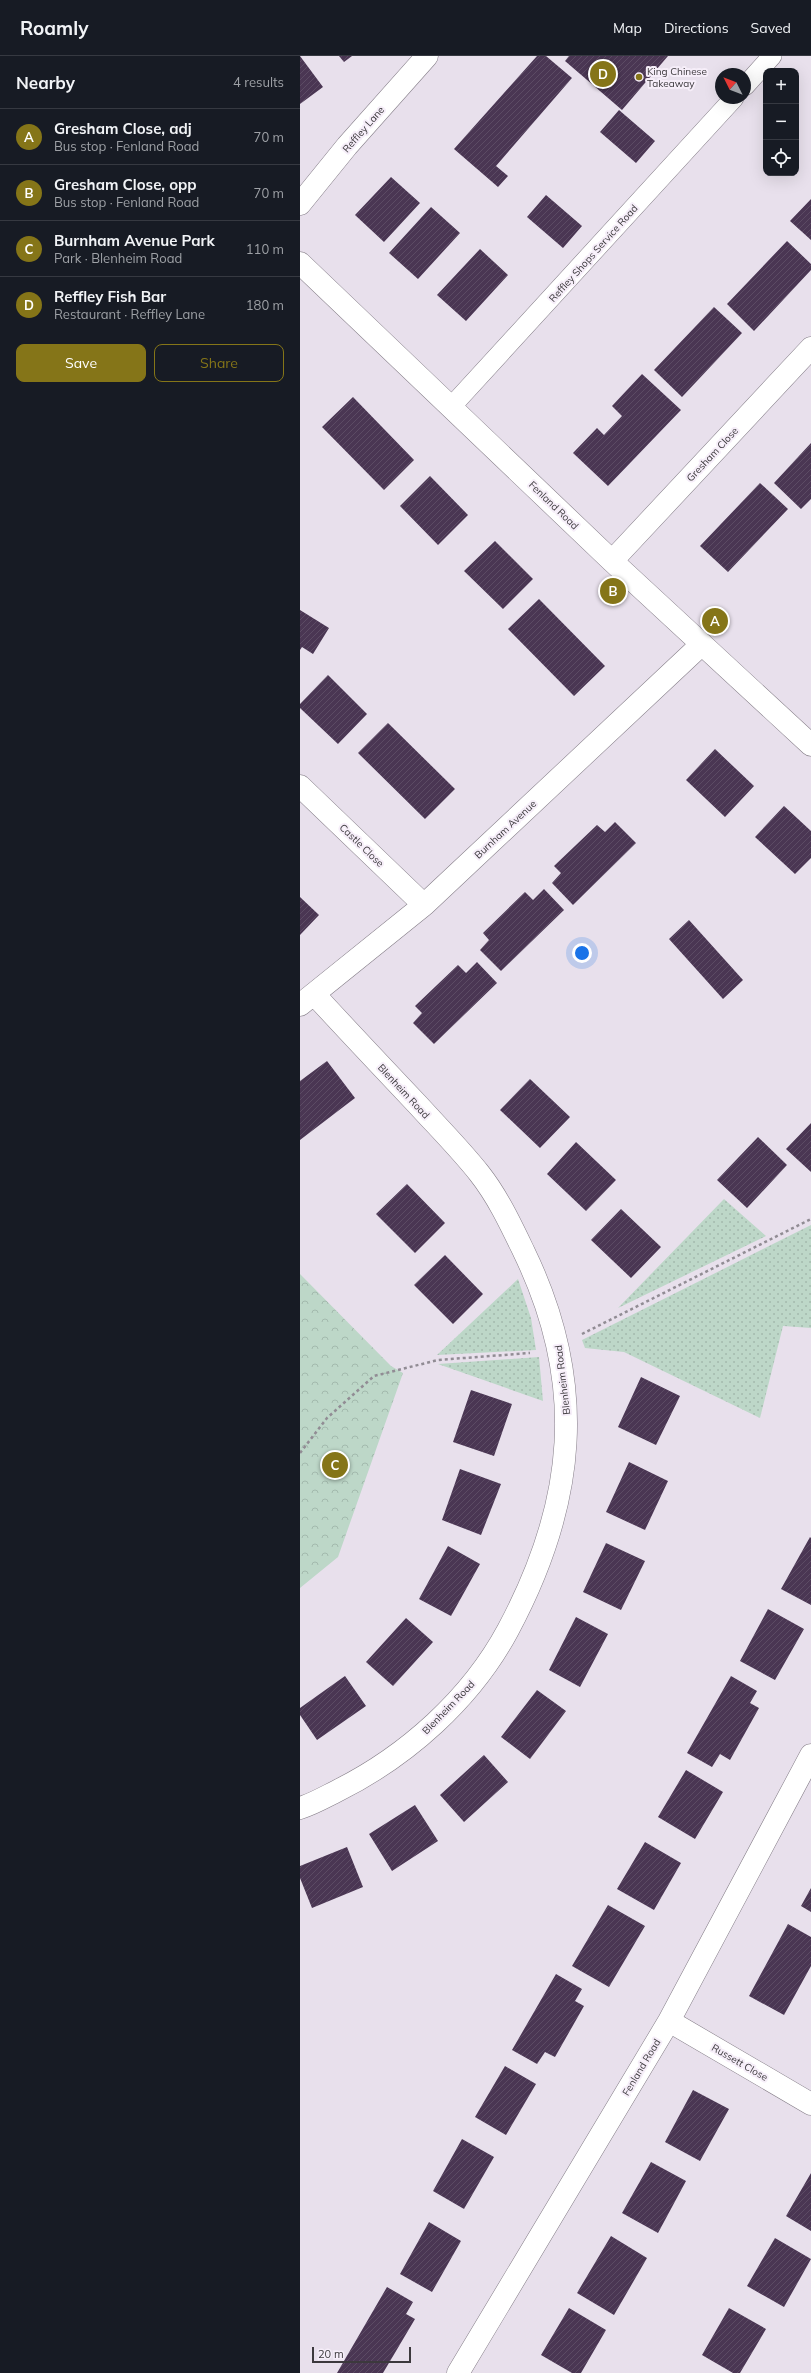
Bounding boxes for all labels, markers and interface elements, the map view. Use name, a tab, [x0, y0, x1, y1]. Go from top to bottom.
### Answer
text: Roamly	[20, 16, 88, 40]
text: Map	[613, 19, 642, 37]
text: Directions	[664, 19, 729, 37]
text: Saved	[751, 19, 791, 37]
pin: D	[590, 59, 616, 89]
place label: King Chinese Takeaway	[647, 65, 707, 90]
north arrow	[715, 68, 751, 104]
map controls	[763, 68, 799, 176]
button: +	[763, 68, 799, 104]
text: Nearby	[16, 72, 75, 93]
marker: King Chinese Takeaway	[634, 72, 644, 82]
text: 4 results	[233, 74, 284, 90]
street label: Reffley Lane	[340, 103, 387, 155]
button: −	[763, 104, 799, 140]
text: Gresham Close, adj	[54, 119, 192, 138]
text: A	[24, 129, 34, 145]
text: 70 m	[254, 129, 284, 145]
text: Bus stop · Fenland Road	[54, 138, 199, 154]
button: locate	[763, 140, 799, 176]
text: Gresham Close, opp	[54, 175, 197, 194]
text: B	[25, 185, 33, 201]
text: 70 m	[254, 185, 284, 201]
text: Bus stop · Fenland Road	[54, 194, 199, 210]
street label: Reffley Shops Service Road	[546, 202, 641, 305]
text: Burnham Avenue Park	[54, 231, 215, 250]
text: C	[25, 241, 33, 257]
text: 110 m	[246, 241, 284, 257]
text: Park · Blenheim Road	[54, 250, 182, 266]
text: Reffley Fish Bar	[54, 287, 166, 306]
text: D	[24, 297, 34, 313]
text: 180 m	[246, 297, 284, 313]
text: Restaurant · Reffley Lane	[54, 306, 205, 322]
button: Save	[16, 344, 146, 382]
button: Share	[154, 344, 284, 382]
street label: Gresham Close	[684, 424, 741, 484]
street label: Fenland Road	[526, 478, 581, 532]
pin: B	[600, 576, 626, 606]
pin: A	[702, 606, 728, 636]
street label: Burnham Avenue	[472, 797, 539, 861]
street label: Castle Close	[337, 821, 387, 870]
your location	[572, 943, 592, 963]
street label: Blenheim Road	[375, 1061, 432, 1121]
street label: Blenheim Road	[552, 1344, 573, 1416]
pin: C	[322, 1450, 348, 1480]
street label: Blenheim Road	[419, 1678, 477, 1737]
street label: Fenland Road	[619, 2036, 664, 2098]
street label: Russett Close	[709, 2041, 770, 2084]
scale bar	[312, 2345, 411, 2364]
text: 20 m	[318, 2347, 344, 2361]

